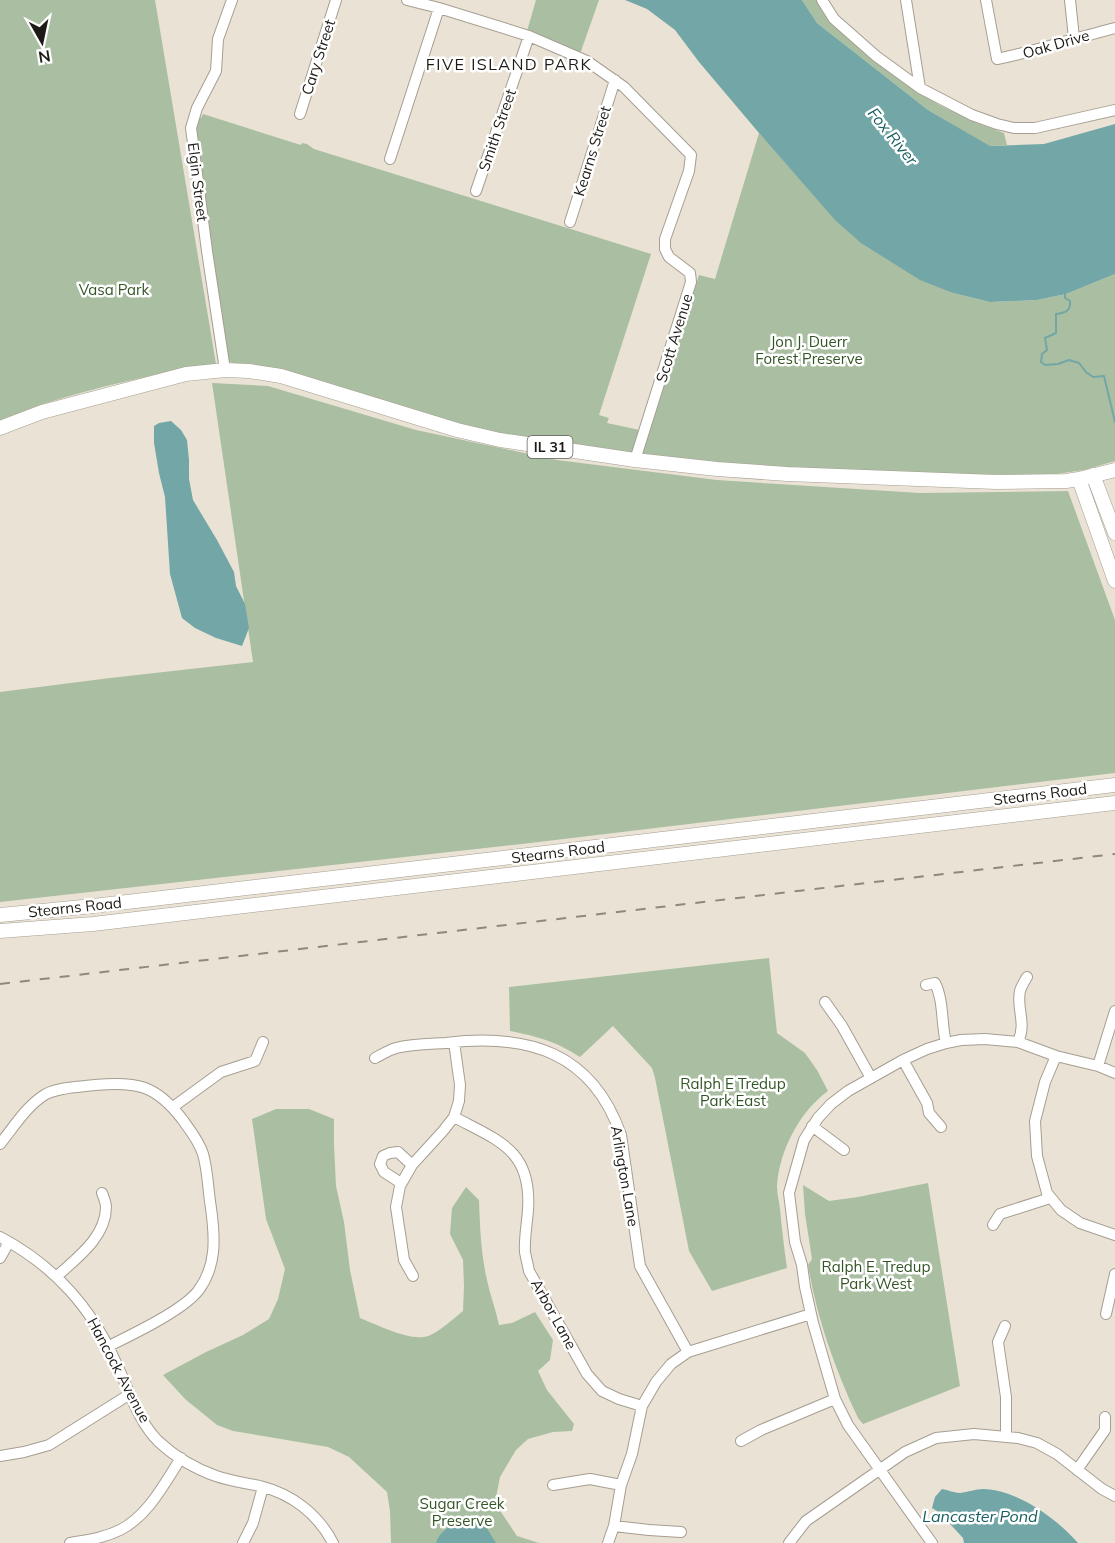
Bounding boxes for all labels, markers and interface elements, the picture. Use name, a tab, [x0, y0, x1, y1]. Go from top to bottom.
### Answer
north arrow	[12, 12, 72, 72]
street label: Cary Street	[297, 17, 339, 97]
street label: Oak Drive	[1020, 25, 1092, 63]
text: N	[37, 46, 52, 68]
district label: FIVE ISLAND PARK	[426, 54, 592, 74]
street label: Smith Street	[474, 86, 520, 174]
street label: Kearns Street	[569, 103, 615, 199]
water label: Fox River	[864, 103, 923, 170]
street label: Elgin Street	[184, 142, 212, 222]
park label: Vasa Park	[79, 280, 150, 299]
street label: Scott Avenue	[652, 291, 696, 385]
park label: Jon J. Duerr Forest Preserve	[755, 332, 863, 368]
road number: IL 31	[528, 436, 572, 458]
street label: Stearns Road	[992, 779, 1088, 809]
street label: Stearns Road	[510, 837, 606, 867]
street label: Stearns Road	[27, 893, 123, 921]
park label: Ralph E Tredup Park East	[680, 1074, 786, 1110]
street label: Arlington Lane	[607, 1124, 643, 1228]
park label: Ralph E. Tredup Park West	[821, 1257, 931, 1293]
street label: Arbor Lane	[527, 1275, 581, 1353]
street label: Hancock Avenue	[83, 1314, 155, 1426]
park label: Sugar Creek Preserve	[419, 1494, 505, 1530]
water label: Lancaster Pond	[922, 1506, 1038, 1526]

